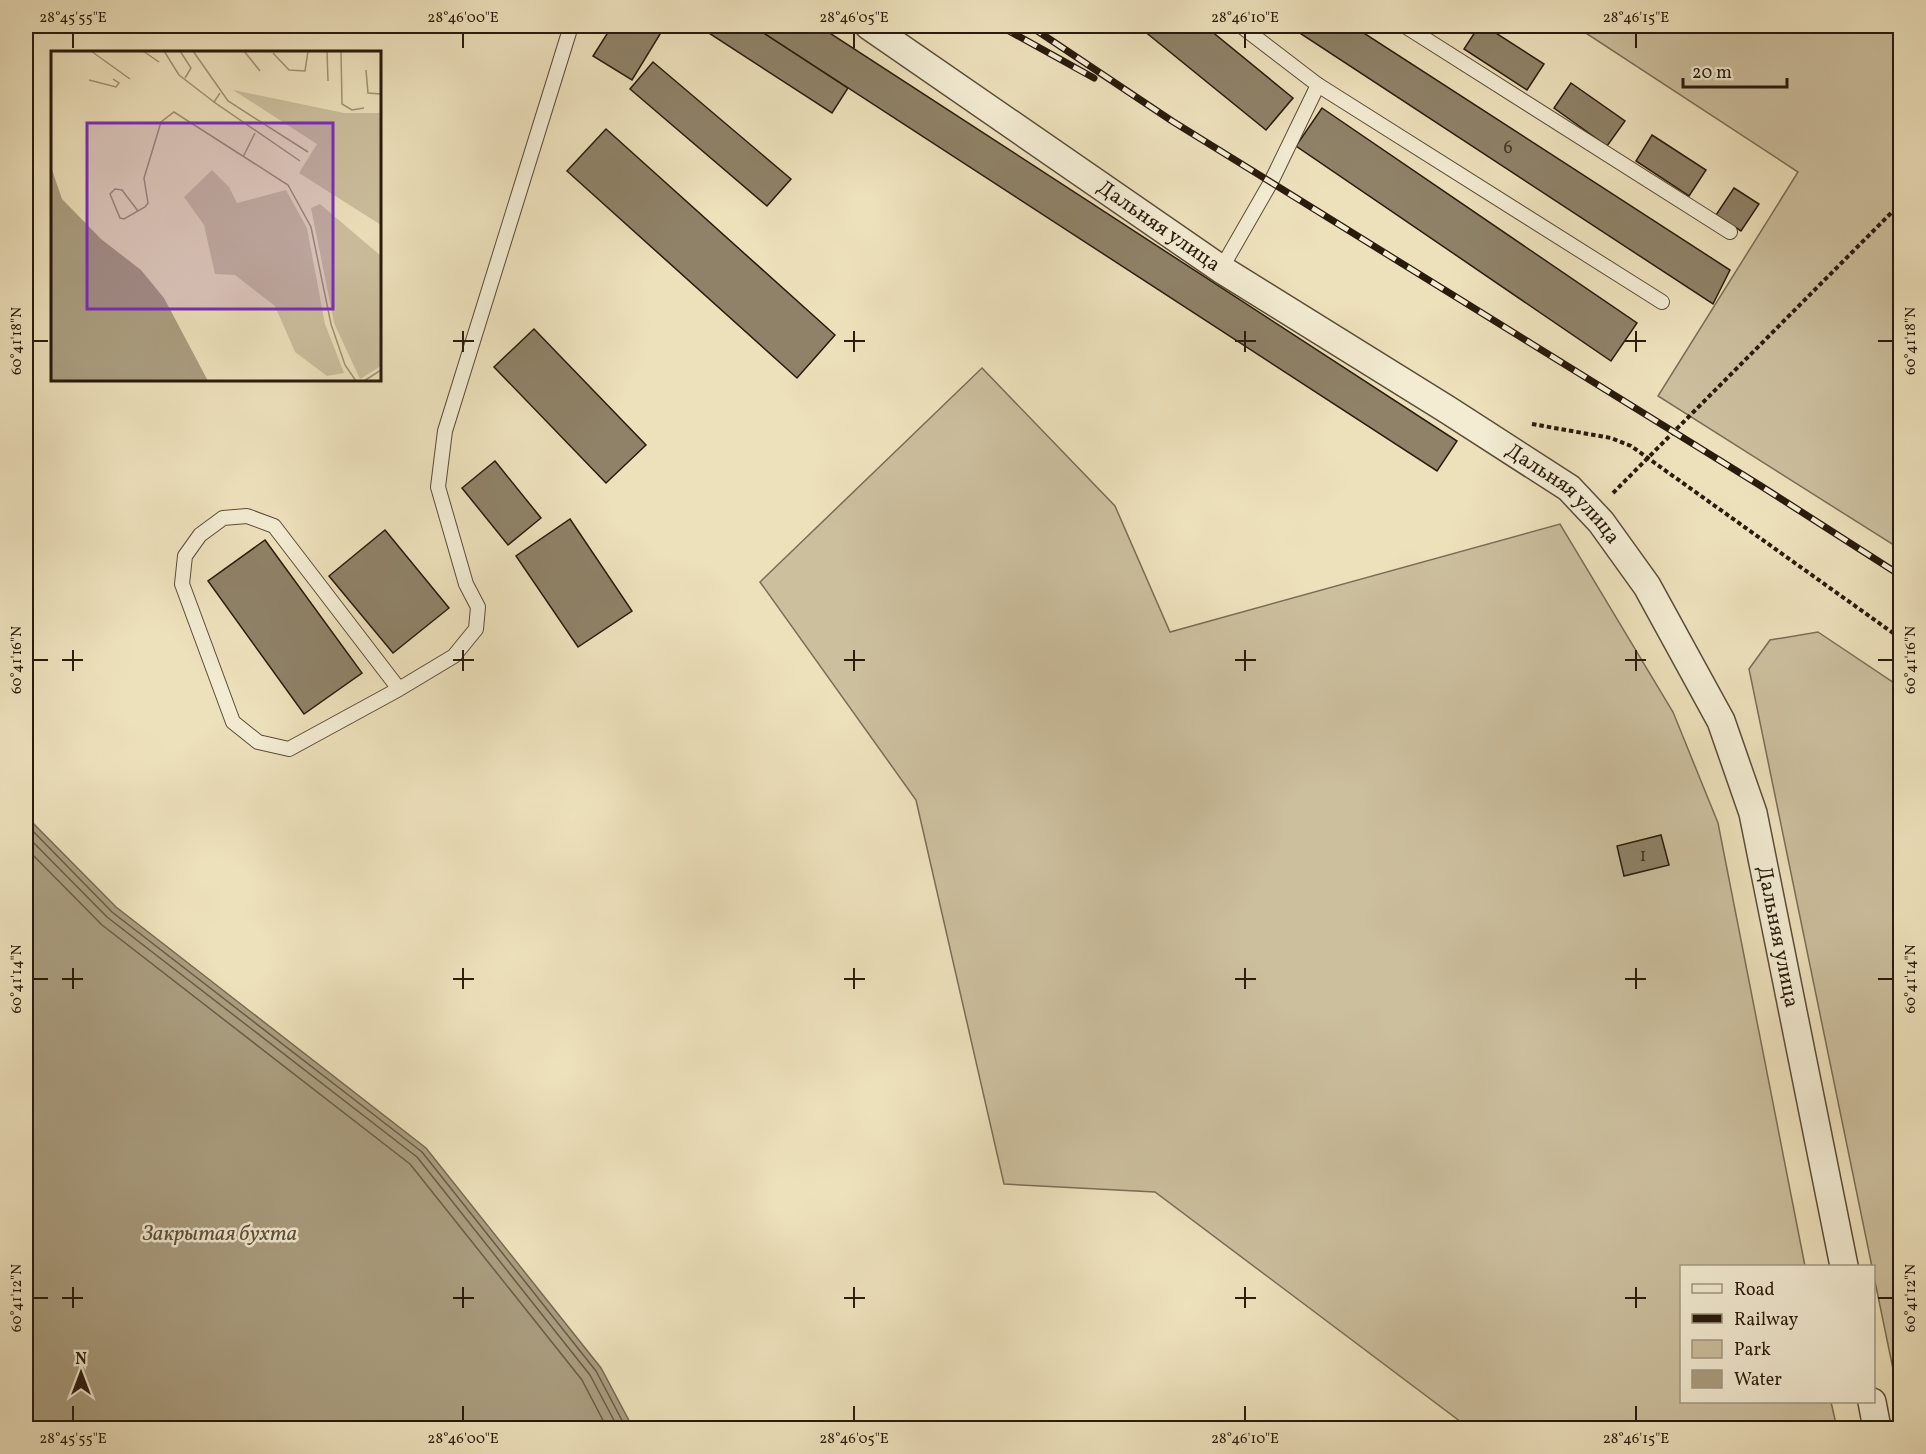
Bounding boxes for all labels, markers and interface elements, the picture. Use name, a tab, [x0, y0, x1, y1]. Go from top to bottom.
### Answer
text: 28°45'55"E	[39, 8, 107, 29]
text: 28°46'00"E	[427, 8, 499, 29]
text: 28°46'05"E	[819, 8, 889, 29]
text: 28°46'10"E	[1211, 8, 1279, 29]
text: 28°46'15"E	[1603, 8, 1669, 29]
inset map	[51, 51, 381, 381]
scale bar	[1683, 51, 1786, 89]
text: 20 m	[1692, 61, 1732, 86]
house number: 6	[1503, 136, 1513, 161]
street label: Дальняя улица	[1091, 173, 1226, 279]
text: 60°41'18"N	[7, 307, 28, 375]
text: 60°41'18"N	[1901, 307, 1922, 375]
street label: Дальняя улица	[1500, 436, 1627, 550]
text: 60°41'16"N	[7, 626, 28, 694]
text: 60°41'16"N	[1901, 626, 1922, 694]
house number: 1	[1640, 844, 1646, 869]
street label: Дальняя улица	[1749, 863, 1806, 1010]
text: 60°41'14"N	[7, 944, 28, 1014]
text: 60°41'14"N	[1901, 944, 1922, 1014]
water label: Закрытая бухта	[142, 1219, 297, 1250]
text: 60°41'12"N	[7, 1264, 28, 1332]
text: 60°41'12"N	[1901, 1264, 1922, 1332]
legend	[1680, 1265, 1875, 1403]
text: Road	[1734, 1278, 1775, 1303]
text: Railway	[1734, 1308, 1798, 1333]
text: Park	[1734, 1338, 1771, 1363]
north arrow	[51, 1343, 111, 1403]
text: N	[75, 1349, 87, 1371]
text: Water	[1734, 1368, 1782, 1393]
text: 28°45'55"E	[39, 1429, 107, 1450]
text: 28°46'00"E	[427, 1429, 499, 1450]
text: 28°46'05"E	[819, 1429, 889, 1450]
text: 28°46'10"E	[1211, 1429, 1279, 1450]
text: 28°46'15"E	[1603, 1429, 1669, 1450]

